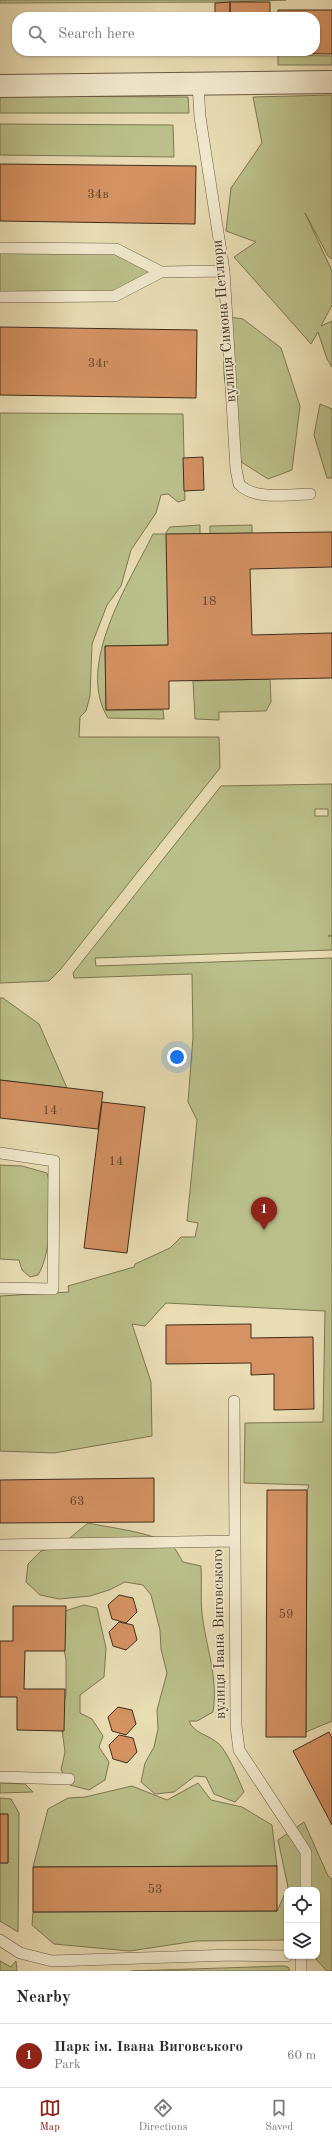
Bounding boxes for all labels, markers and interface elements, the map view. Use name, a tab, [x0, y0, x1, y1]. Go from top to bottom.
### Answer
search box	[12, 12, 320, 56]
icon: search	[26, 23, 48, 45]
text: Search here	[58, 27, 135, 42]
house number: 34в	[87, 188, 109, 201]
street label: вулиця Симона Петлюри	[210, 239, 240, 403]
house number: 34г	[88, 357, 109, 370]
house number: 18	[201, 595, 217, 608]
your location	[167, 1047, 187, 1067]
house number: 14	[42, 1104, 58, 1117]
house number: 14	[108, 1155, 124, 1168]
pin: 1	[251, 1197, 277, 1230]
house number: 63	[69, 1495, 85, 1508]
street label: вулиця Івана Виговського	[211, 1549, 229, 1719]
house number: 59	[278, 1608, 294, 1621]
house number: 53	[147, 1883, 163, 1896]
map controls	[284, 1887, 320, 1959]
button: locate	[284, 1887, 320, 1923]
button: layers	[284, 1923, 320, 1959]
text: Nearby	[16, 1989, 71, 2006]
text: Парк ім. Івана Виговського	[54, 2040, 243, 2055]
text: 1	[25, 2049, 33, 2062]
text: 60 m	[287, 2049, 316, 2062]
text: Park	[54, 2058, 81, 2071]
tab: Map	[39, 2097, 61, 2135]
tab: Directions	[139, 2097, 187, 2135]
tab: Saved	[265, 2097, 293, 2135]

